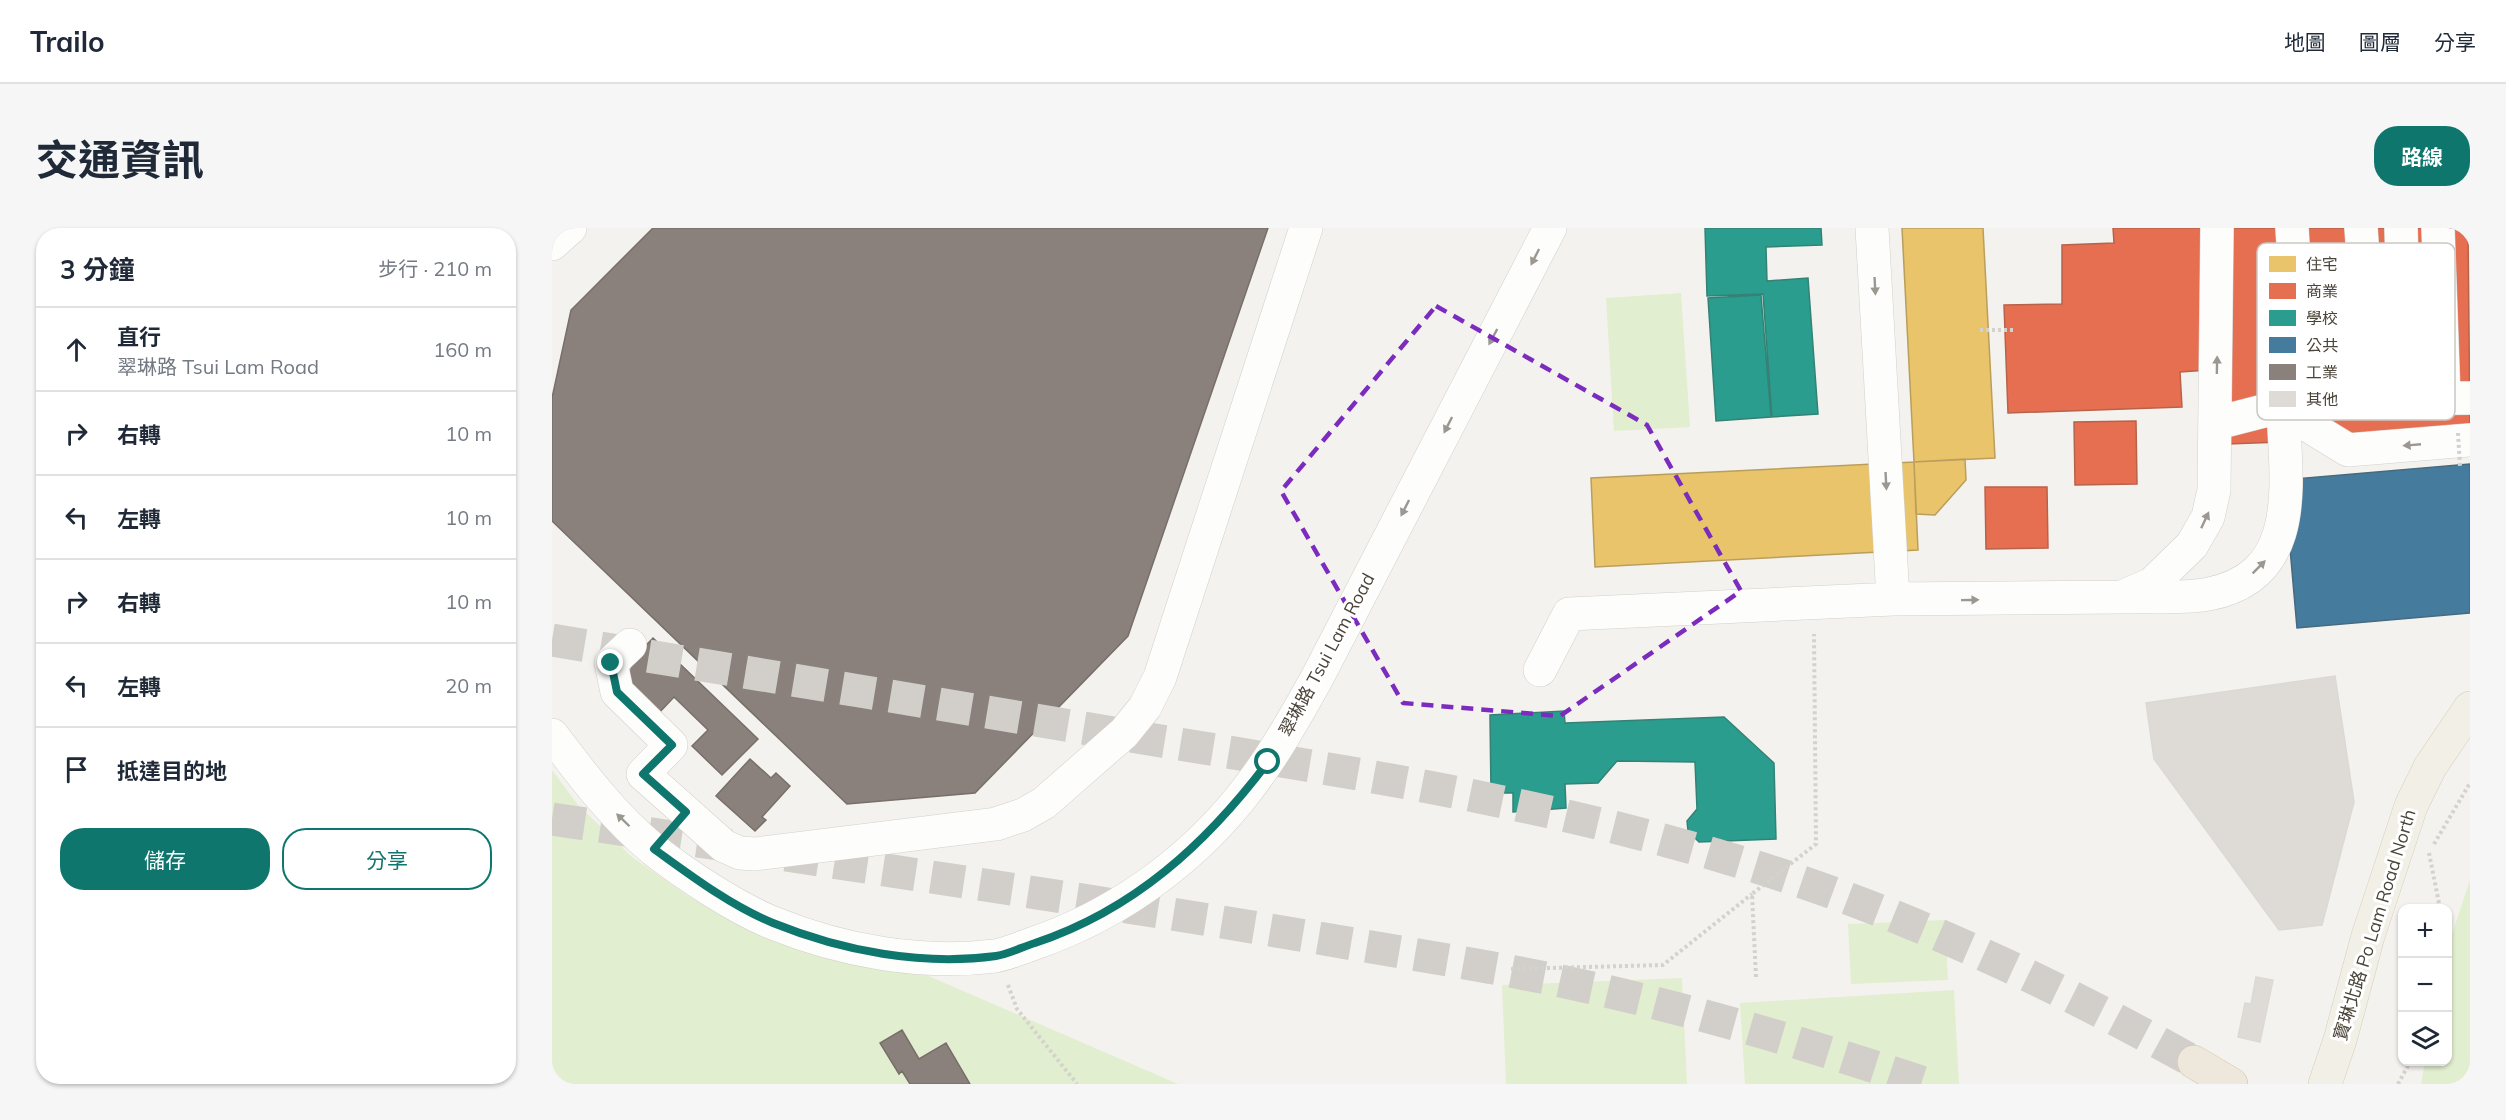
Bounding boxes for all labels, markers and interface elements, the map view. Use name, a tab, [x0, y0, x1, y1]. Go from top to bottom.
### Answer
text: Trailo	[30, 24, 105, 59]
text: 地圖	[2284, 29, 2326, 55]
text: 圖層	[2359, 29, 2401, 55]
text: 分享	[2434, 29, 2476, 55]
button: 路線	[2374, 126, 2470, 186]
text: 交通資訊	[36, 133, 204, 186]
legend	[2257, 243, 2455, 420]
one-way arrow	[1530, 248, 1540, 265]
text: 3 分鐘	[60, 253, 135, 286]
text: 住宅	[2306, 254, 2338, 274]
text: 步行 · 210 m	[378, 256, 492, 281]
one-way arrow	[1870, 277, 1879, 296]
text: 商業	[2306, 281, 2338, 301]
text: 學校	[2306, 308, 2338, 328]
text: 直行	[117, 323, 161, 351]
one-way arrow	[1488, 329, 1498, 346]
icon: ahead	[60, 333, 93, 366]
text: 公共	[2306, 335, 2338, 355]
text: 160 m	[433, 337, 492, 362]
text: 翠琳路 Tsui Lam Road	[117, 354, 319, 379]
one-way arrow	[2212, 355, 2222, 374]
text: 工業	[2306, 362, 2338, 382]
text: 其他	[2306, 389, 2338, 409]
icon: right	[60, 417, 93, 450]
one-way arrow	[1443, 417, 1453, 434]
text: 右轉	[117, 421, 161, 449]
text: 10 m	[445, 421, 492, 446]
one-way arrow	[2402, 440, 2421, 449]
one-way arrow	[1881, 472, 1891, 491]
one-way arrow	[1400, 500, 1410, 517]
icon: left	[60, 501, 93, 534]
text: 左轉	[117, 505, 161, 533]
text: 10 m	[445, 505, 492, 530]
one-way arrow	[2200, 511, 2210, 529]
one-way arrow	[2252, 560, 2266, 574]
street label: 翠琳路 Tsui Lam Road	[1274, 569, 1379, 740]
icon: right	[60, 585, 93, 618]
text: 右轉	[117, 589, 161, 617]
text: 10 m	[445, 589, 492, 614]
one-way arrow	[1960, 595, 1979, 605]
route end	[597, 649, 623, 675]
icon: left	[60, 669, 93, 702]
text: 左轉	[117, 673, 161, 701]
text: 20 m	[445, 673, 492, 698]
route start	[1254, 748, 1280, 774]
icon: arrive	[60, 753, 93, 786]
text: 抵達目的地	[117, 757, 227, 785]
street label: 寶琳北路 Po Lam Road North	[2328, 806, 2421, 1043]
one-way arrow	[616, 813, 631, 827]
button: 儲存	[60, 828, 270, 890]
button: 分享	[282, 828, 492, 890]
map controls	[2398, 904, 2452, 1066]
button: +	[2398, 904, 2452, 958]
button: −	[2398, 958, 2452, 1012]
button: layers	[2398, 1012, 2452, 1066]

